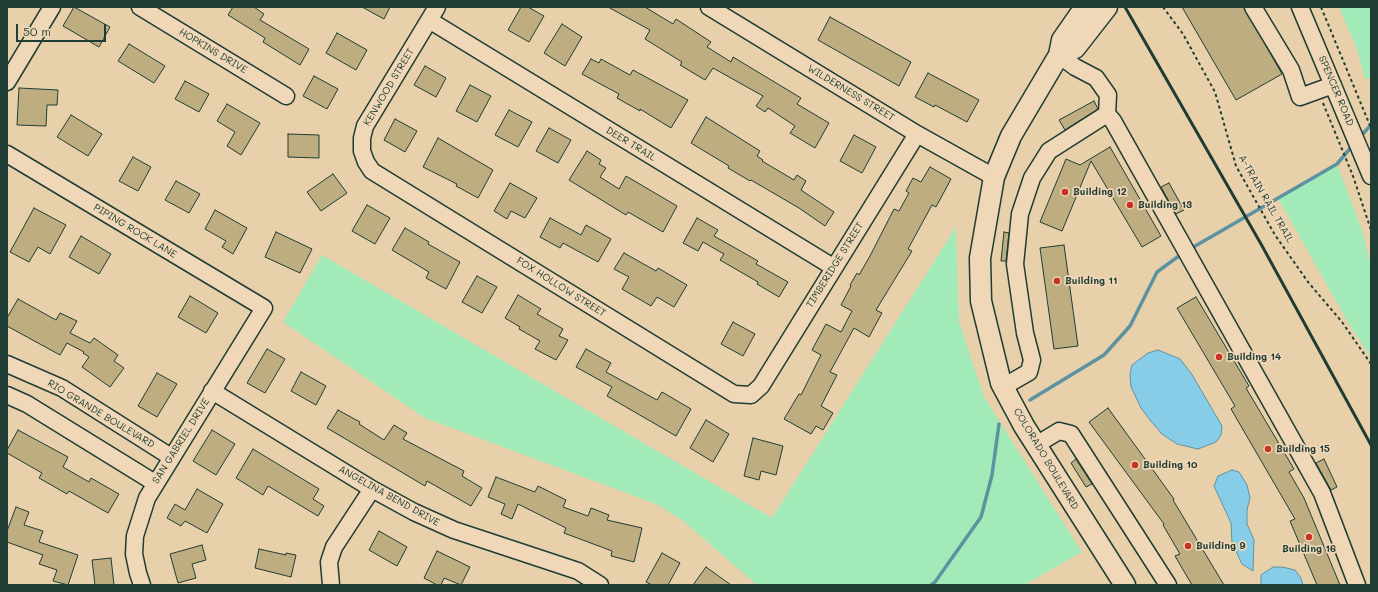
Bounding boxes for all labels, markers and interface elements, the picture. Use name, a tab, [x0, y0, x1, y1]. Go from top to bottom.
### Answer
scale bar	[18, 16, 108, 42]
text: 50 m	[23, 23, 51, 39]
street label: HOPKINS DRIVE	[177, 26, 249, 76]
street label: KENWOOD STREET	[361, 46, 417, 128]
street label: SPENCER ROAD	[1316, 54, 1356, 128]
street label: WILDERNESS STREET	[805, 62, 897, 124]
street label: DEER TRAIL	[604, 124, 658, 164]
street label: A-TRAIN RAIL TRAIL	[1236, 153, 1296, 245]
place label: Building 12	[1073, 186, 1127, 198]
marker: Building 12	[1060, 187, 1070, 197]
place label: Building 13	[1138, 199, 1192, 211]
marker: Building 13	[1125, 200, 1135, 210]
street label: PIPING ROCK LANE	[91, 201, 179, 261]
street label: TIMBERIDGE STREET	[804, 220, 866, 310]
street label: FOX HOLLOW STREET	[514, 254, 608, 320]
place label: Building 11	[1065, 275, 1117, 287]
marker: Building 11	[1052, 276, 1062, 286]
place label: Building 14	[1227, 351, 1281, 363]
marker: Building 14	[1214, 352, 1224, 362]
street label: RIO GRANDE BOULEVARD	[45, 377, 157, 451]
street label: SAN GABRIEL DRIVE	[150, 396, 212, 486]
street label: COLORADO BOULEVARD	[1011, 406, 1081, 512]
place label: Building 15	[1276, 443, 1330, 455]
marker: Building 15	[1263, 444, 1273, 454]
place label: Building 10	[1143, 459, 1197, 471]
marker: Building 10	[1130, 460, 1140, 470]
street label: ANGELINA BEND DRIVE	[336, 463, 442, 529]
marker: Building 16	[1304, 532, 1314, 542]
place label: Building 9	[1196, 540, 1246, 552]
marker: Building 9	[1183, 541, 1193, 551]
place label: Building 16	[1282, 543, 1336, 555]

